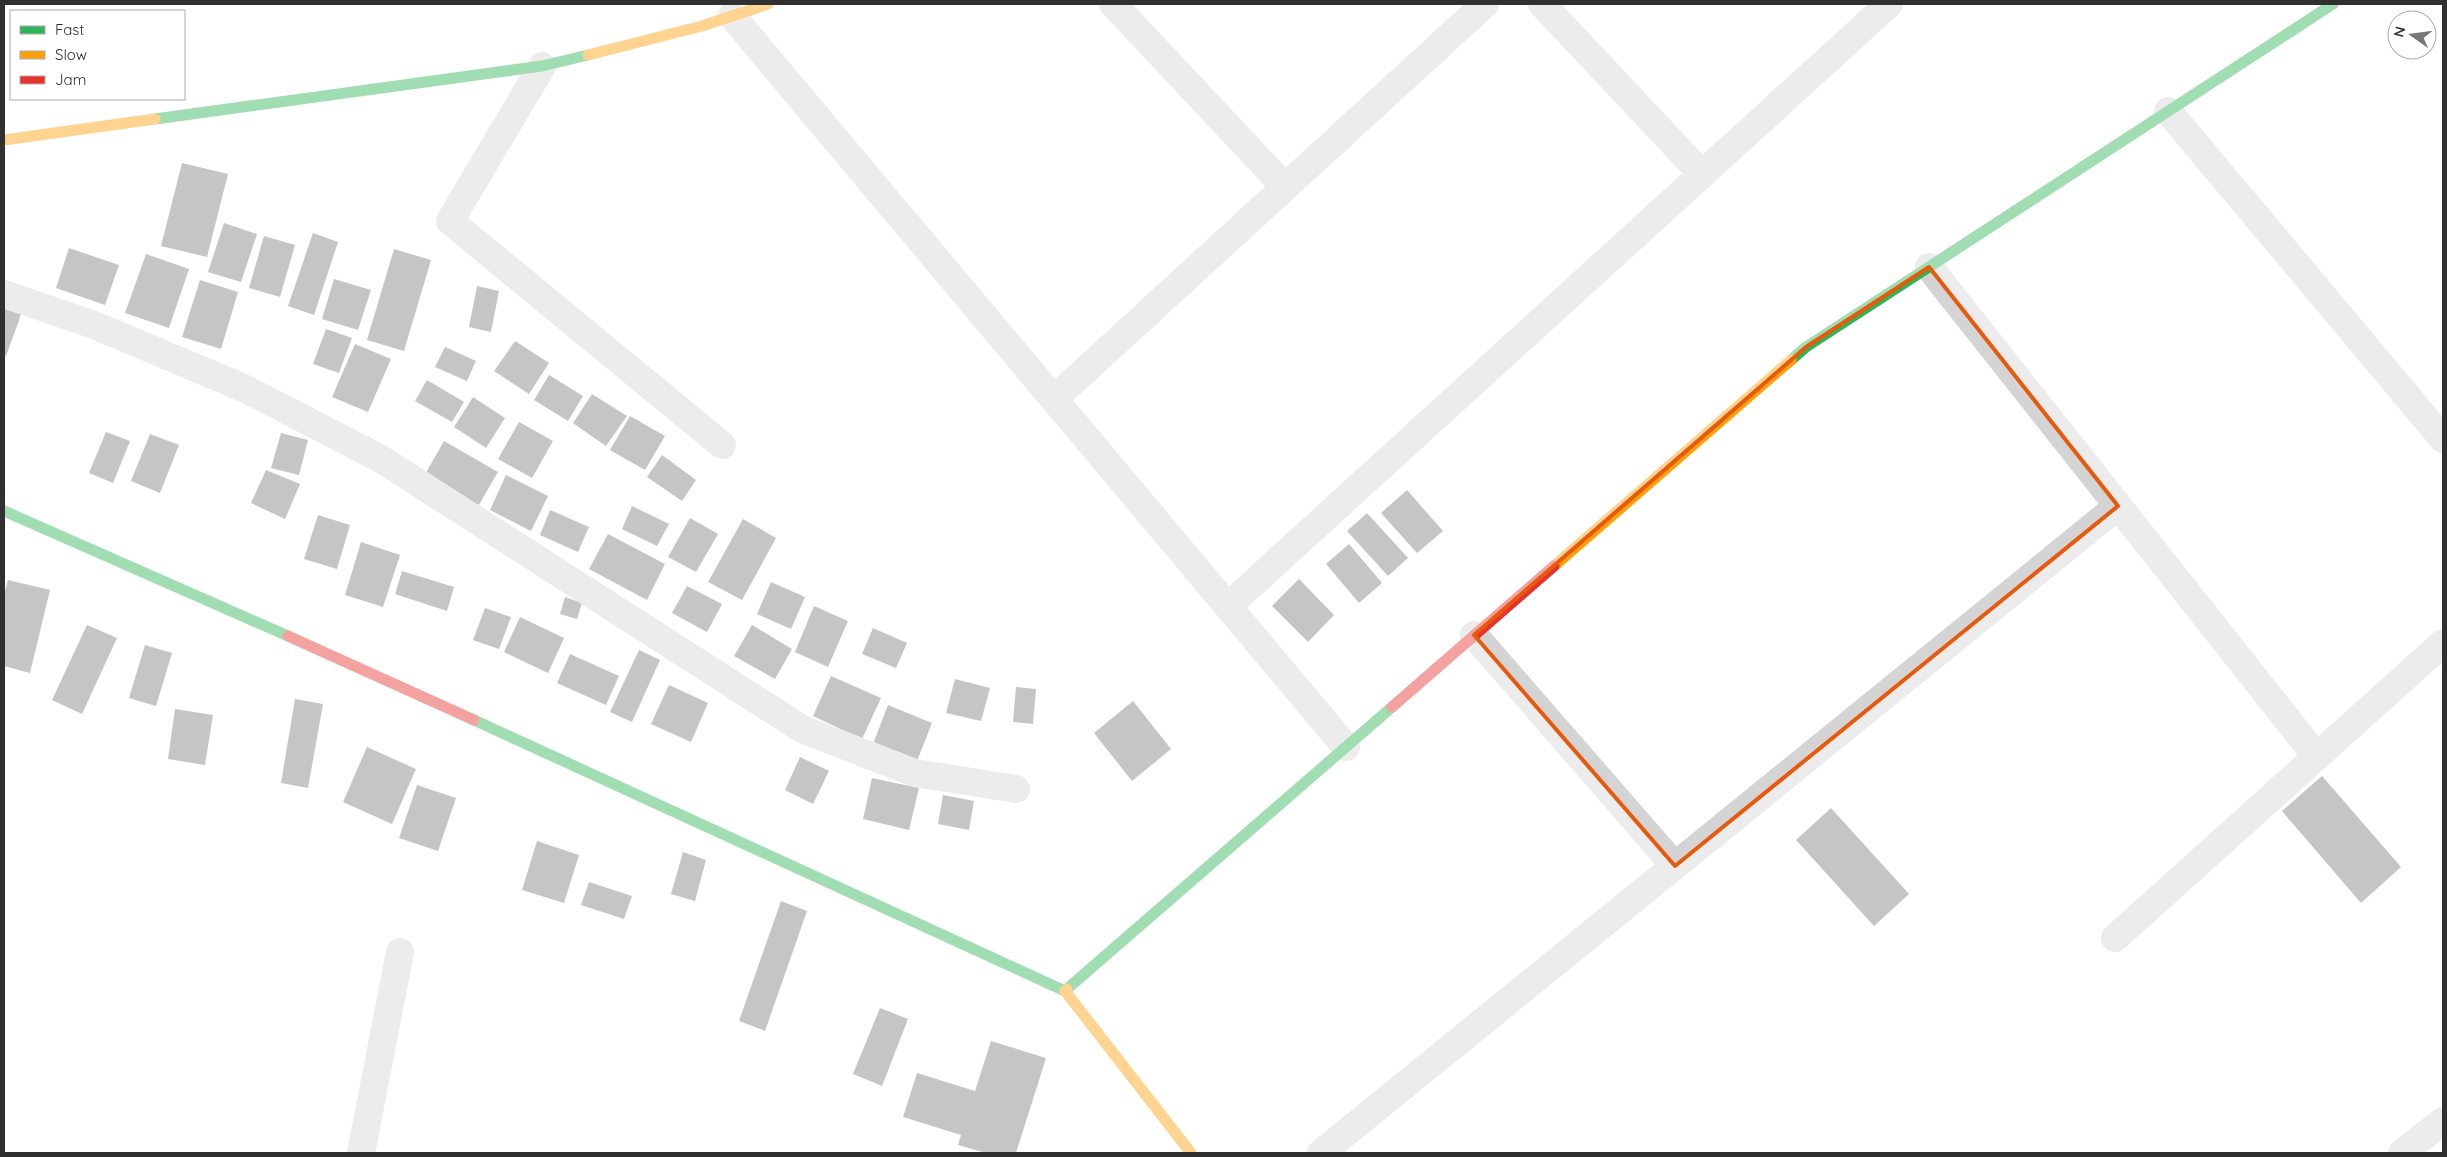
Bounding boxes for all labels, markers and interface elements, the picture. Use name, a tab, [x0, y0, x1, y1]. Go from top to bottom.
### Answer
legend	[10, 10, 185, 100]
north arrow	[2387, 10, 2437, 60]
text: Fast	[55, 20, 84, 39]
text: N	[2389, 25, 2409, 39]
text: Slow	[55, 45, 87, 64]
text: Jam	[55, 70, 86, 89]

